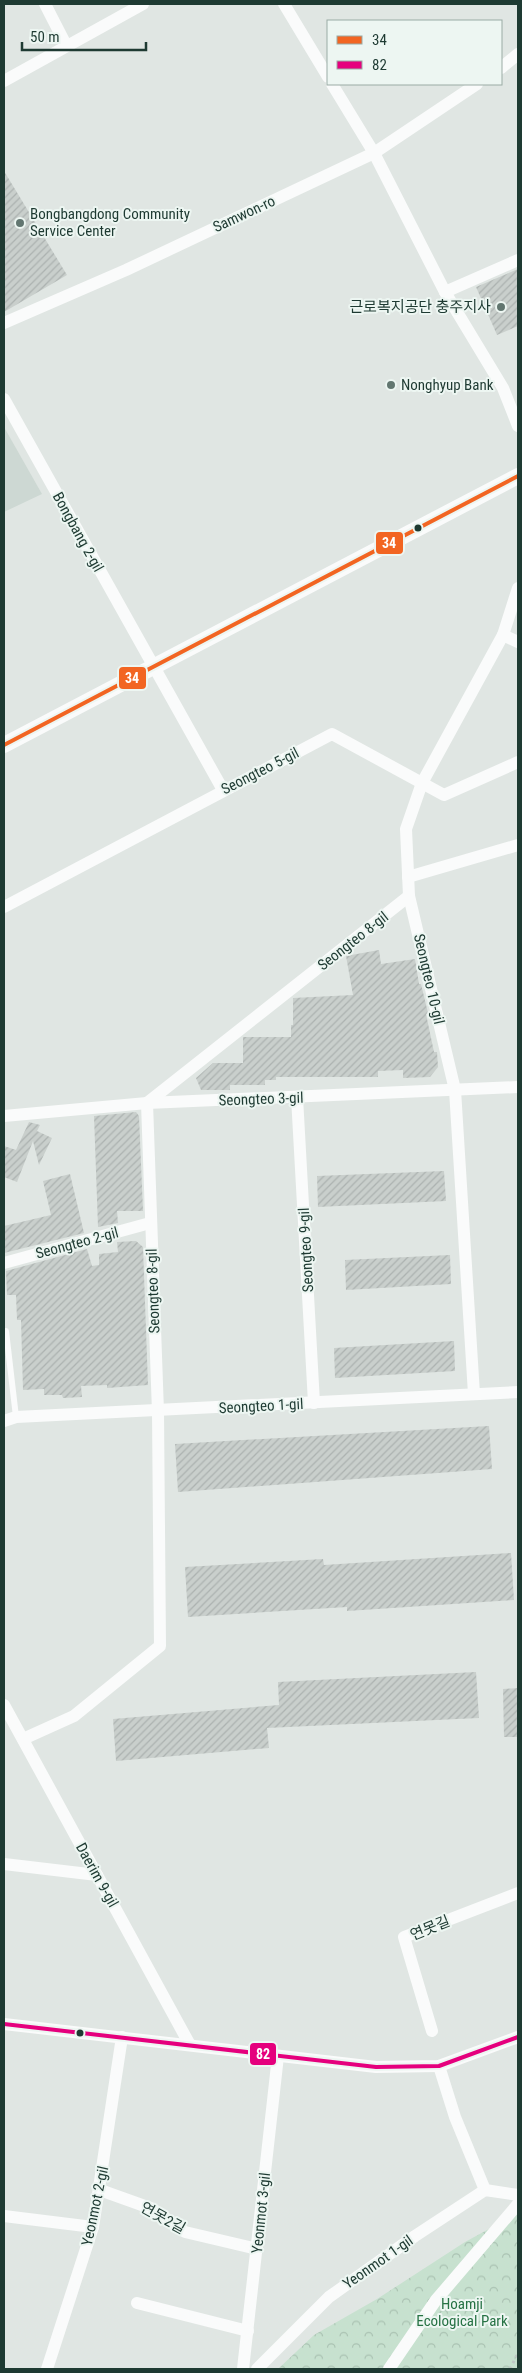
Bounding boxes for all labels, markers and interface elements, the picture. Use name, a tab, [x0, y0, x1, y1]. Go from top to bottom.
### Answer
scale bar	[22, 20, 146, 52]
legend	[327, 20, 502, 85]
text: 50 m	[30, 28, 60, 46]
text: 34	[372, 31, 387, 49]
text: 82	[372, 56, 387, 74]
street label: Samwon-ro	[210, 192, 278, 236]
place label: Bongbangdong Community Service Center	[30, 205, 190, 240]
marker: Bongbangdong Community Service Center	[14, 217, 26, 229]
place label: 근로복지공단 충주지사	[350, 298, 491, 316]
marker: 근로복지공단 충주지사	[495, 301, 507, 313]
place label: Nonghyup Bank	[401, 376, 494, 394]
marker: Nonghyup Bank	[385, 379, 397, 391]
street label: Bongbang 2-gil	[49, 489, 107, 575]
unlabelled marker	[413, 523, 423, 533]
line badge: 34	[375, 531, 404, 555]
text: 34	[382, 535, 396, 551]
line badge: 34	[118, 666, 147, 690]
text: 34	[125, 670, 139, 686]
street label: Seongteo 5-gil	[218, 744, 302, 798]
street label: Seongteo 8-gil	[314, 908, 392, 974]
street label: Seongteo 10-gil	[410, 932, 448, 1026]
street label: Seongteo 3-gil	[218, 1089, 304, 1109]
street label: Seongteo 9-gil	[295, 1207, 317, 1293]
street label: Seongteo 2-gil	[34, 1223, 120, 1263]
street label: Seongteo 8-gil	[143, 1248, 163, 1334]
street label: Seongteo 1-gil	[218, 1395, 304, 1417]
street label: Daerim 9-gil	[72, 1840, 122, 1910]
street label: 연못길	[407, 1912, 453, 1944]
unlabelled marker	[75, 2028, 85, 2038]
line badge: 82	[249, 2042, 277, 2066]
text: 82	[256, 2046, 270, 2062]
street label: Yeonmot 2-gil	[78, 2164, 112, 2248]
street label: Yeonmot 3-gil	[248, 2172, 274, 2254]
street label: 연못2길	[137, 2198, 189, 2238]
street label: Yeonmot 1-gil	[340, 2231, 416, 2293]
park label: Hoamji Ecological Park	[416, 2295, 508, 2330]

